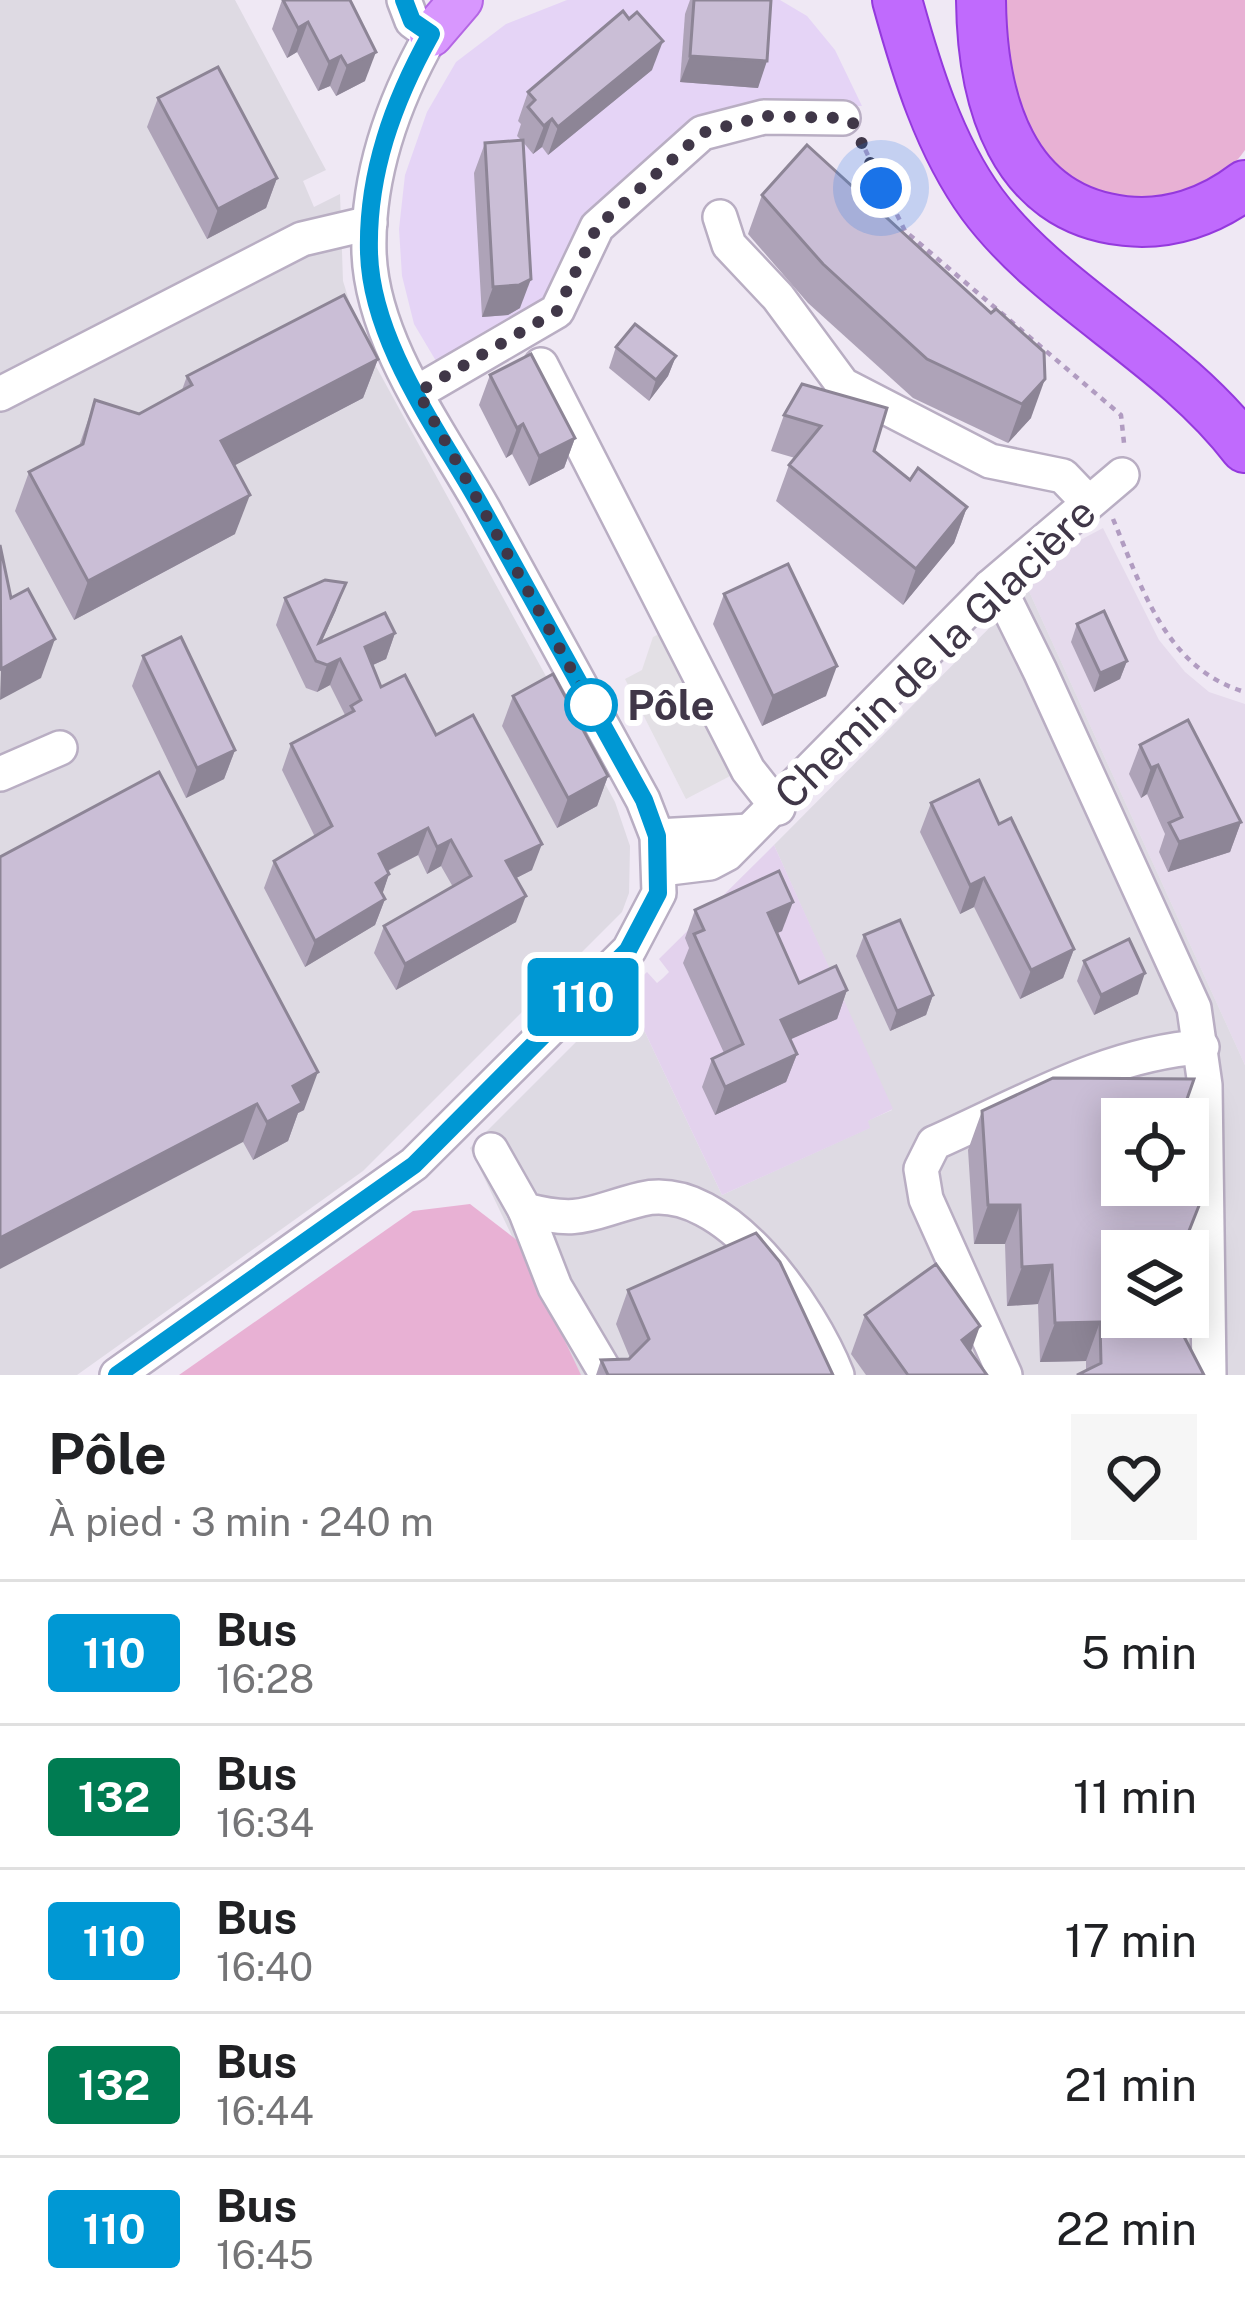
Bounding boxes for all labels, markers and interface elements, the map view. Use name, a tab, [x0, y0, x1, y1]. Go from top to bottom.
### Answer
your location	[851, 158, 911, 218]
street label: Chemin de la Glacière	[765, 487, 1105, 818]
marker: Pôle	[566, 680, 616, 730]
place label: Pôle	[627, 680, 715, 729]
line badge: 110	[514, 958, 652, 1036]
text: 110	[551, 972, 615, 1021]
map controls	[1101, 1098, 1209, 1338]
button: locate	[1101, 1098, 1209, 1206]
button: layers	[1101, 1230, 1209, 1338]
button: heart	[1071, 1414, 1197, 1540]
text: Pôle	[48, 1420, 167, 1487]
text: À pied · 3 min · 240 m	[48, 1499, 434, 1545]
text: Bus	[216, 1603, 297, 1656]
text: 5 min	[1081, 1626, 1197, 1679]
text: 110	[82, 1628, 146, 1677]
text: 16:28	[216, 1656, 314, 1702]
text: Bus	[216, 1747, 297, 1800]
text: 11 min	[1073, 1770, 1197, 1823]
text: 132	[78, 1772, 150, 1821]
text: 16:34	[216, 1800, 314, 1846]
text: Bus	[216, 1891, 297, 1944]
text: 17 min	[1064, 1914, 1197, 1967]
text: 110	[82, 1916, 146, 1965]
text: 16:40	[216, 1944, 313, 1990]
text: Bus	[216, 2035, 297, 2088]
text: 21 min	[1065, 2058, 1197, 2111]
text: 132	[78, 2060, 150, 2109]
text: 16:44	[216, 2088, 314, 2134]
text: Bus	[216, 2179, 297, 2232]
text: 22 min	[1056, 2202, 1197, 2255]
text: 110	[82, 2204, 146, 2253]
text: 16:45	[216, 2232, 314, 2278]

